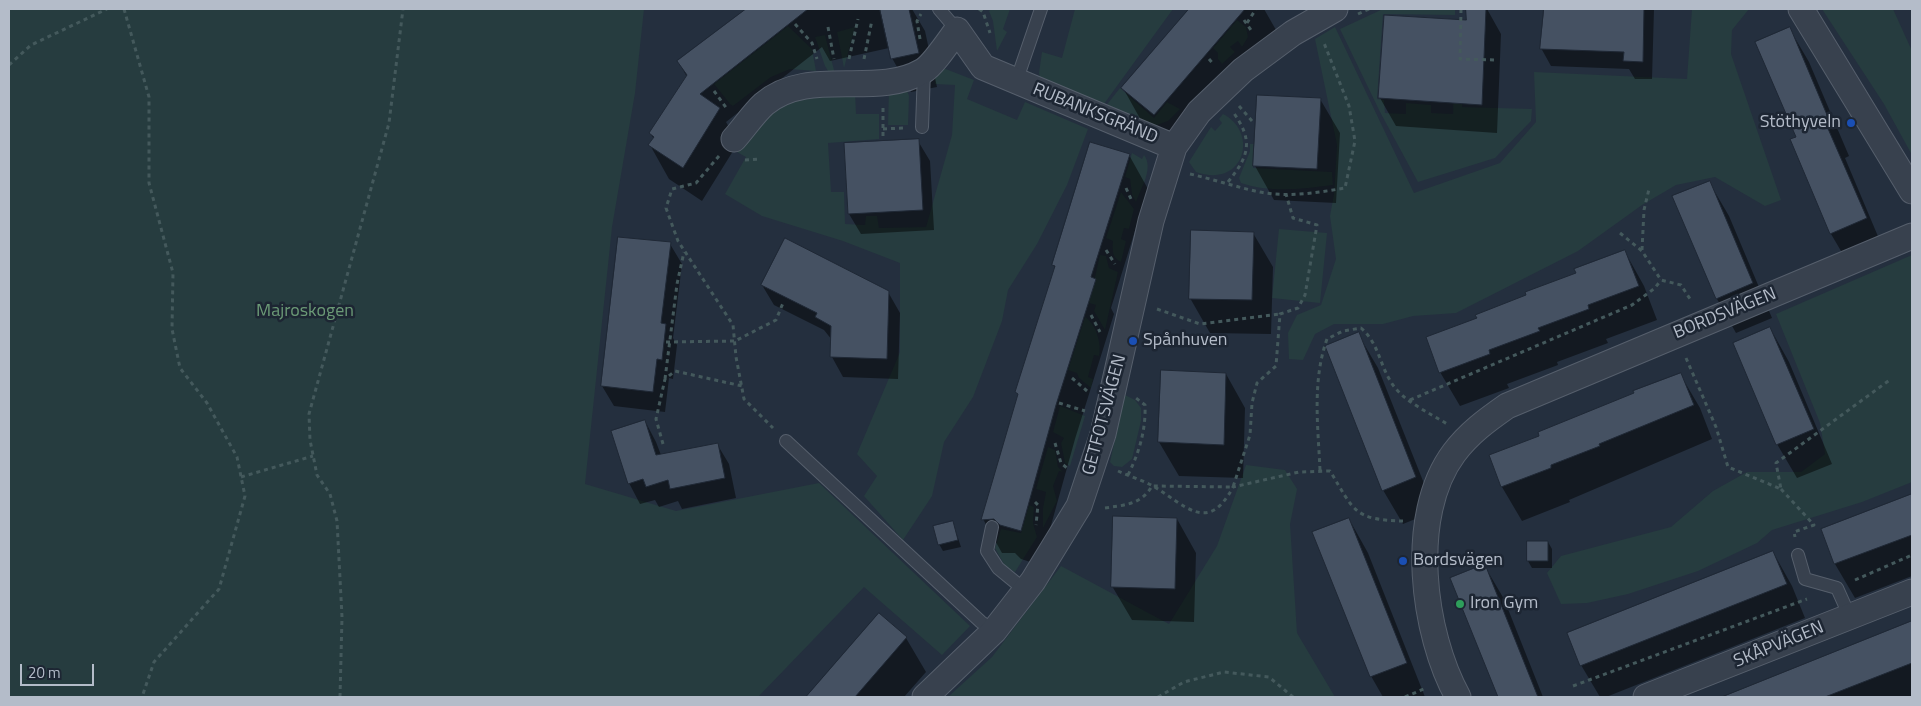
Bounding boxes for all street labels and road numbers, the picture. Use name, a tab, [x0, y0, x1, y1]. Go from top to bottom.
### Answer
street label: RUBANKSGRÄND	[1029, 79, 1161, 149]
street label: BORDSVÄGEN	[1670, 284, 1780, 344]
street label: GETFOTSVÄGEN	[1079, 352, 1131, 478]
street label: SKÅPVÄGEN	[1731, 617, 1827, 673]

